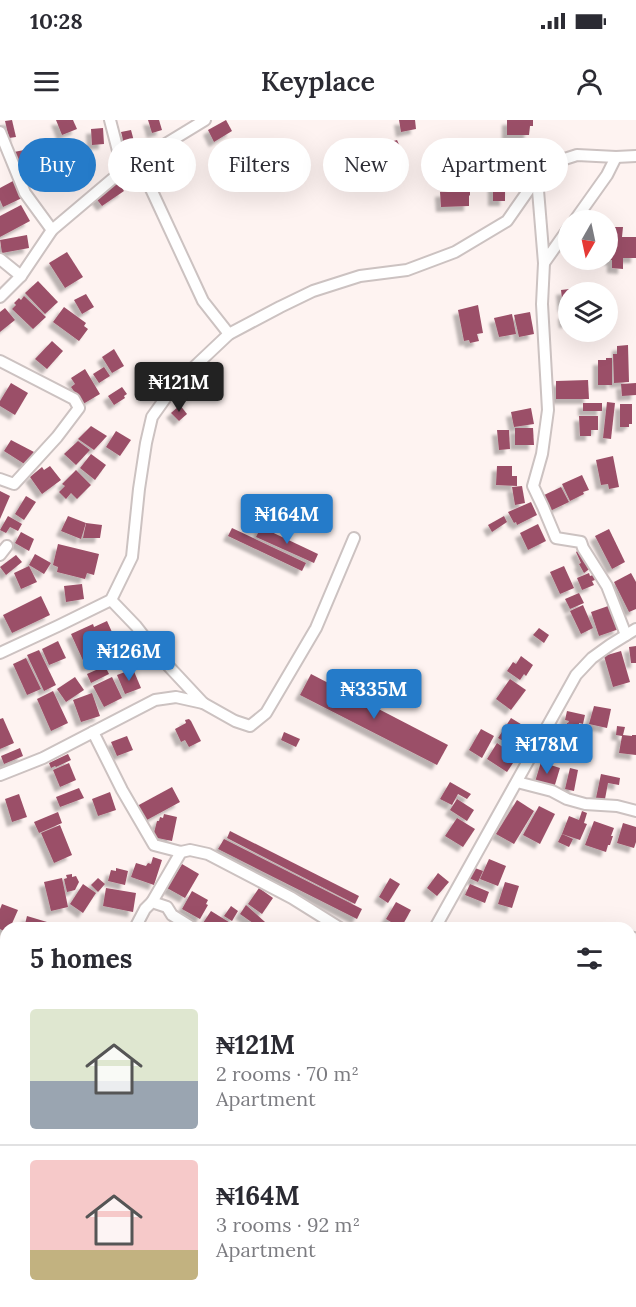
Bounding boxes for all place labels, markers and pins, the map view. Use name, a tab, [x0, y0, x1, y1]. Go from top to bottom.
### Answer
pin: ₦121M	[137, 362, 221, 413]
pin: ₦164M	[245, 494, 329, 545]
pin: ₦126M	[87, 631, 171, 682]
pin: ₦335M	[332, 669, 416, 720]
pin: ₦178M	[505, 724, 589, 775]

